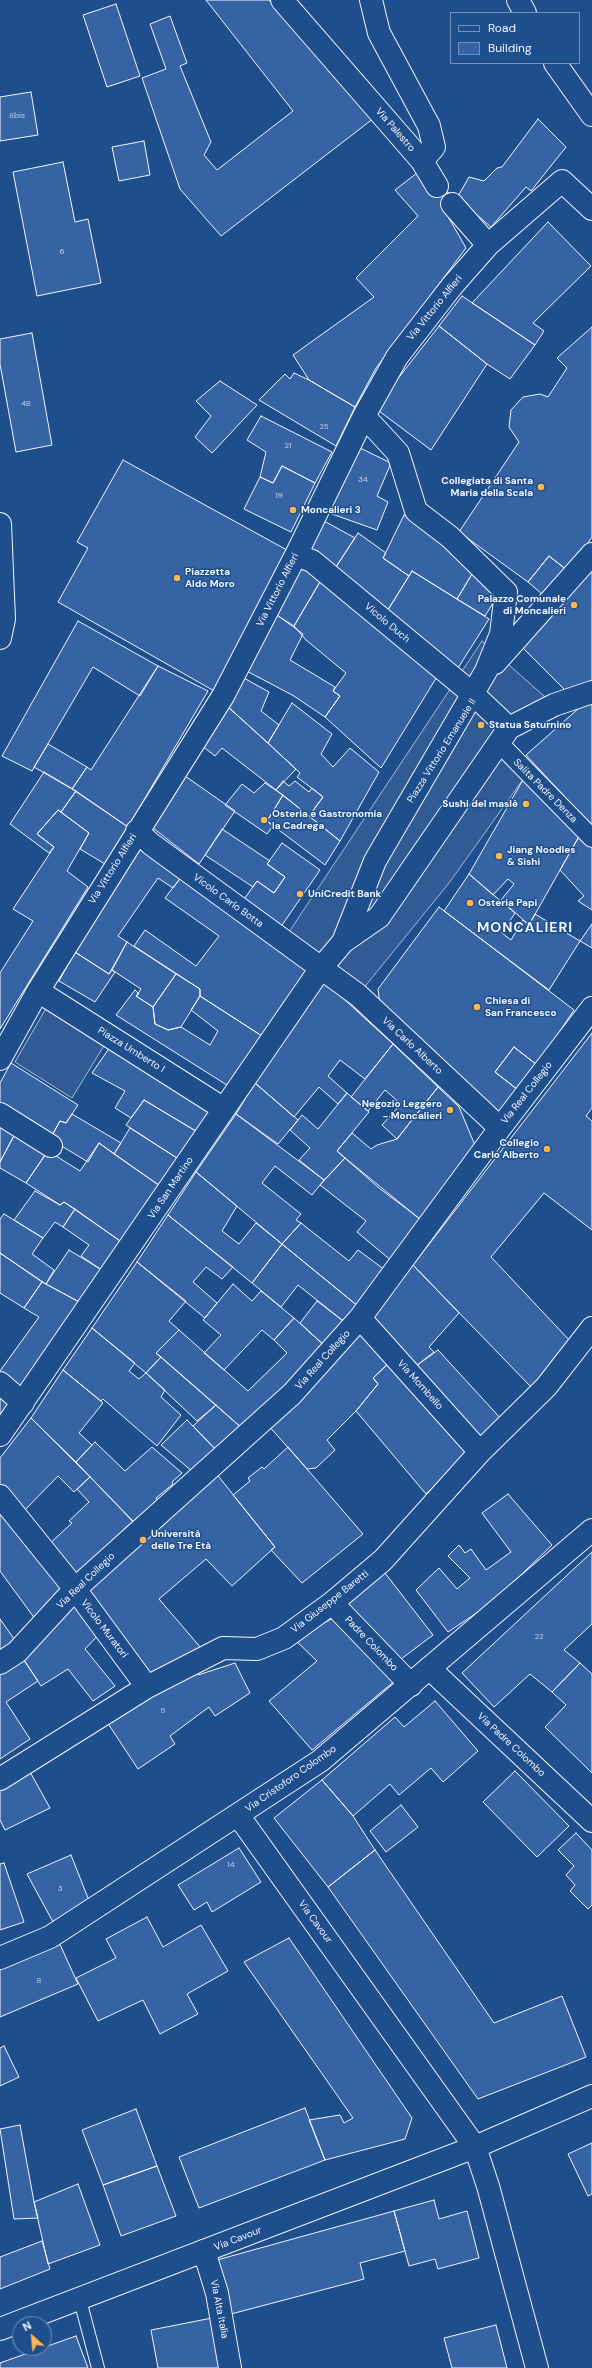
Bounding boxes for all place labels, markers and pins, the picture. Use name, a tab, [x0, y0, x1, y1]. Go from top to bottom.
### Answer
place label: Collegiata di Santa Maria della Scala	[441, 475, 533, 498]
marker: Collegiata di Santa Maria della Scala	[536, 482, 546, 492]
place label: Moncalieri 3	[301, 504, 361, 516]
marker: Moncalieri 3	[288, 505, 298, 515]
place label: Piazzetta Aldo Moro	[185, 566, 235, 590]
marker: Piazzetta Aldo Moro	[172, 573, 182, 583]
place label: Palazzo Comunale di Moncalieri	[478, 593, 566, 616]
marker: Palazzo Comunale di Moncalieri	[569, 600, 579, 610]
place label: Statua Saturnino	[489, 719, 571, 731]
marker: Statua Saturnino	[476, 720, 486, 730]
place label: Sushi del maslè	[442, 798, 518, 810]
marker: Sushi del maslè	[521, 799, 531, 809]
place label: Osteria e Gastronomia la Cadrega	[272, 808, 382, 832]
marker: Osteria e Gastronomia la Cadrega	[259, 815, 269, 825]
place label: Jiang Noodles & Sishi	[507, 844, 576, 868]
marker: Jiang Noodles & Sishi	[494, 851, 504, 861]
place label: UniCredit Bank	[308, 888, 381, 900]
marker: UniCredit Bank	[295, 889, 305, 899]
place label: Osteria Papi	[478, 897, 537, 909]
marker: Osteria Papi	[465, 898, 475, 908]
place label: Chiesa di San Francesco	[485, 995, 557, 1018]
marker: Chiesa di San Francesco	[472, 1002, 482, 1012]
place label: Negozio Leggero - Moncalieri	[362, 1098, 442, 1122]
marker: Negozio Leggero - Moncalieri	[445, 1105, 455, 1115]
place label: Collegio Carlo Alberto	[474, 1137, 539, 1160]
marker: Collegio Carlo Alberto	[542, 1144, 552, 1154]
place label: Università delle Tre Età	[151, 1528, 211, 1552]
marker: Università delle Tre Età	[138, 1535, 148, 1545]

